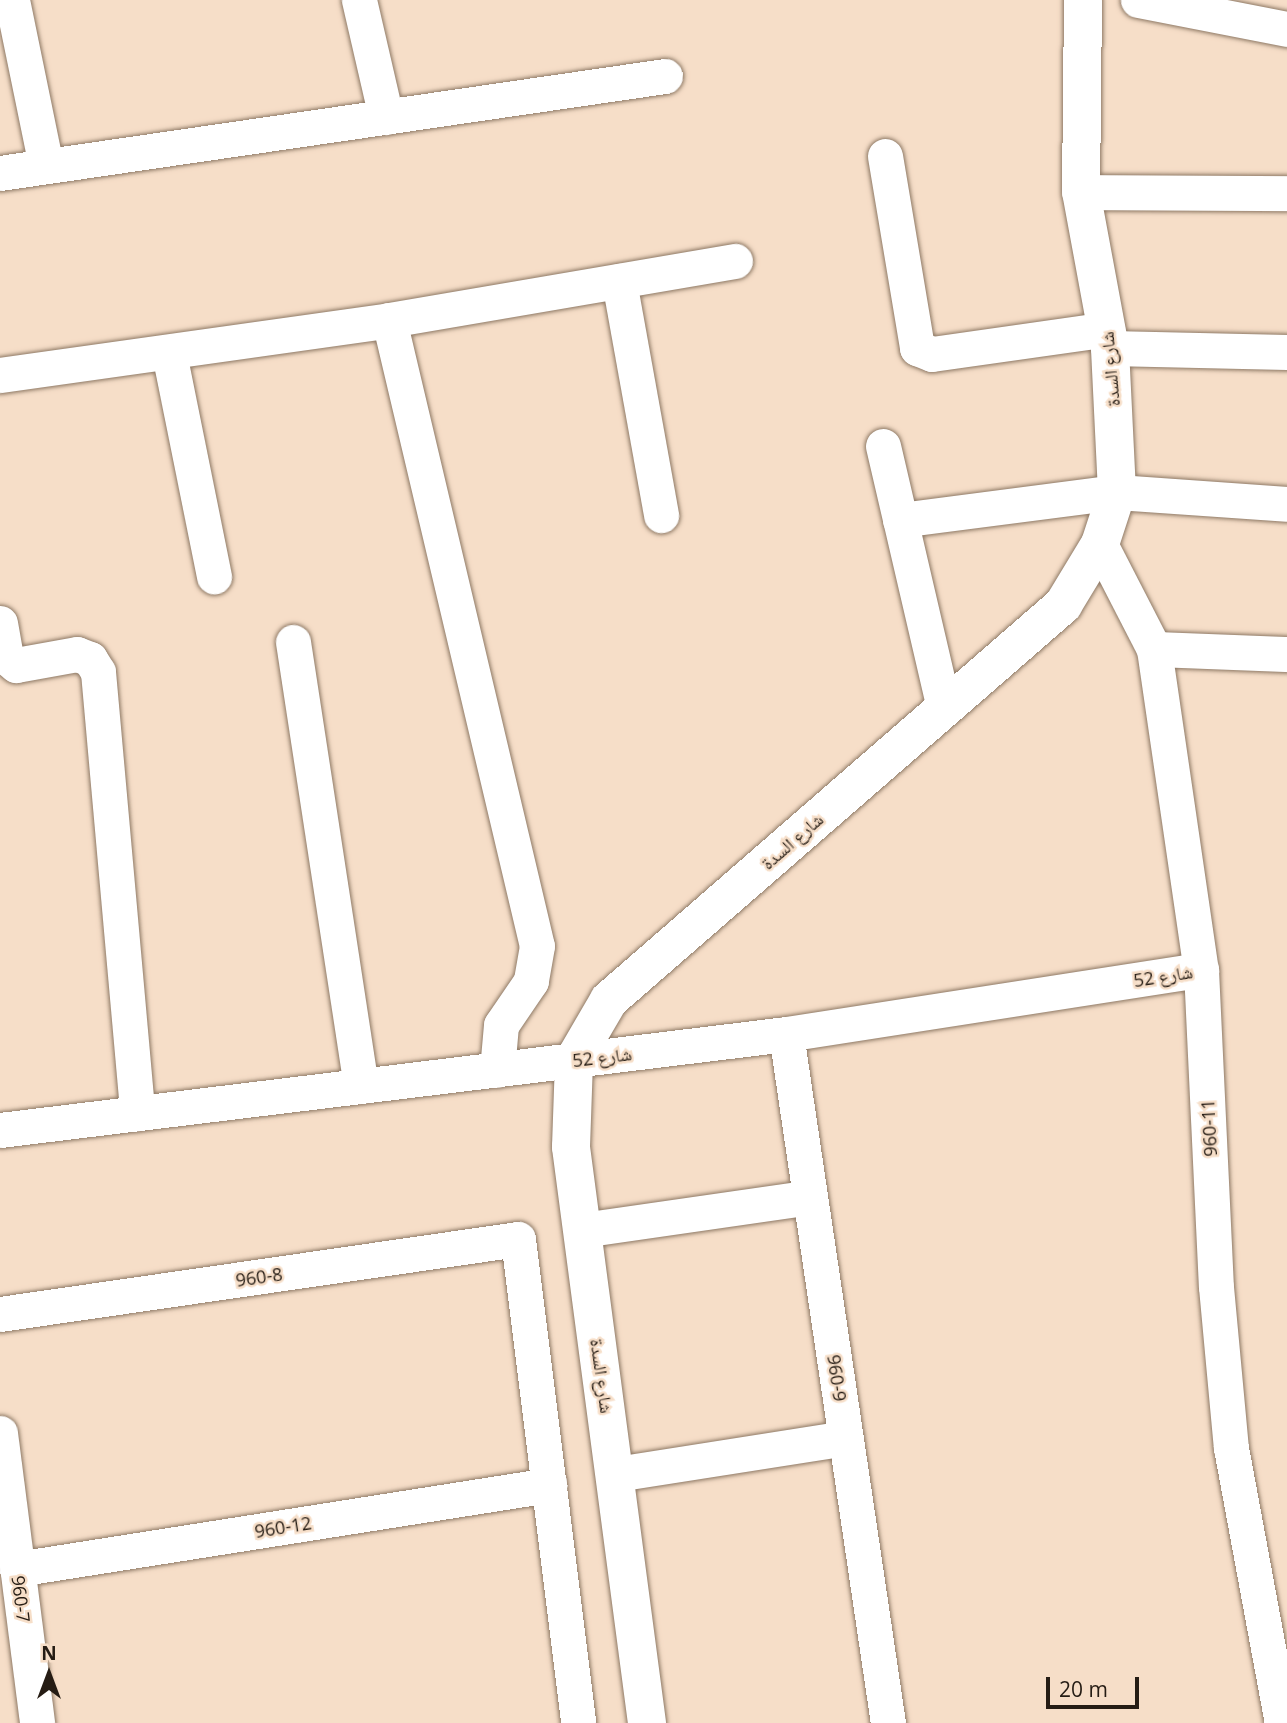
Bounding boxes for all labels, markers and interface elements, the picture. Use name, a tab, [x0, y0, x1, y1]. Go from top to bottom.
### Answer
street label: شارع السدة	[1096, 331, 1124, 407]
street label: شارع السدة	[757, 808, 827, 874]
street label: شارع 52	[1132, 961, 1194, 991]
street label: شارع 52	[571, 1043, 633, 1071]
street label: 960-11	[1197, 1099, 1221, 1157]
street label: 960-8	[234, 1263, 284, 1291]
street label: شارع السدة	[586, 1337, 618, 1415]
street label: 960-9	[823, 1353, 851, 1403]
street label: 960-12	[253, 1512, 313, 1542]
street label: 960-7	[7, 1574, 35, 1624]
north arrow	[14, 1639, 84, 1709]
text: N	[41, 1640, 57, 1666]
scale bar	[1049, 1664, 1142, 1708]
text: 20 m	[1059, 1675, 1108, 1703]

